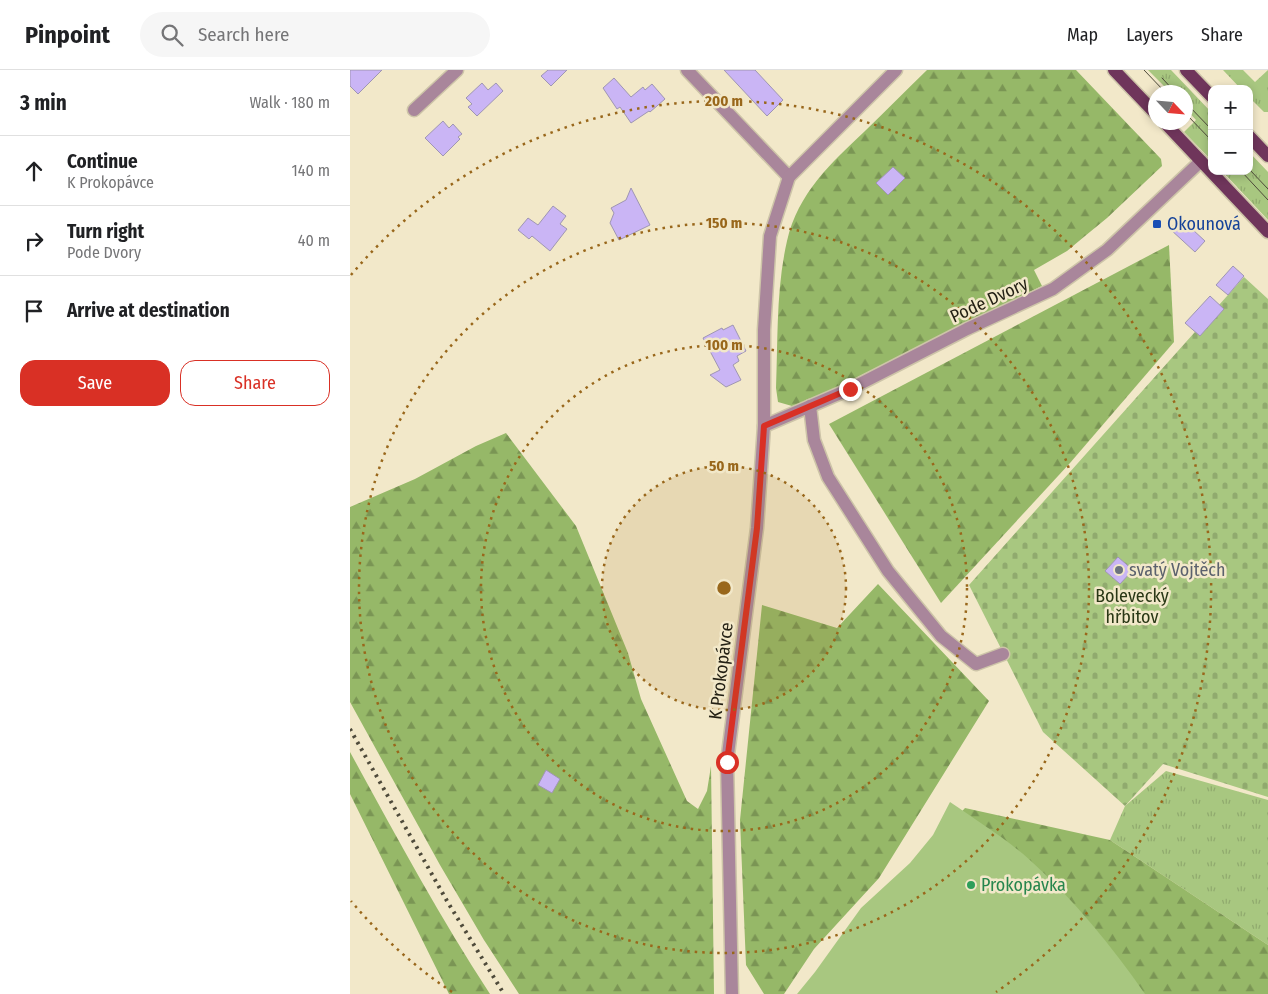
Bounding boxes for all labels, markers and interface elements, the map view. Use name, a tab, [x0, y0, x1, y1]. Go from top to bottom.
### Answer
search box	[140, 12, 490, 57]
text: Pinpoint	[25, 21, 110, 49]
icon: search	[158, 21, 186, 49]
text: Search here	[198, 23, 289, 46]
text: Map	[1067, 24, 1098, 46]
text: Layers	[1126, 24, 1173, 46]
text: Share	[1201, 24, 1243, 46]
north arrow	[1148, 85, 1193, 130]
map controls	[1208, 85, 1253, 175]
button: +	[1208, 85, 1253, 130]
text: 3 min	[20, 90, 67, 116]
text: 200 m	[704, 92, 743, 110]
text: Walk · 180 m	[250, 93, 330, 112]
button: −	[1208, 130, 1253, 175]
text: Continue	[67, 150, 138, 173]
icon: ahead	[20, 157, 48, 185]
text: 140 m	[292, 161, 330, 180]
text: K Prokopávce	[67, 173, 154, 192]
place label: Okounová	[1167, 213, 1241, 235]
text: 150 m	[706, 214, 742, 232]
marker: Okounová	[1151, 218, 1163, 230]
text: Turn right	[67, 220, 144, 243]
icon: right	[20, 227, 48, 255]
text: 40 m	[298, 231, 330, 250]
text: Pode Dvory	[67, 243, 141, 262]
street label: Pode Dvory	[947, 272, 1031, 328]
icon: arrive	[20, 297, 48, 325]
text: Arrive at destination	[67, 299, 230, 322]
text: 100 m	[705, 336, 743, 354]
button: Save	[20, 360, 170, 406]
button: Share	[180, 360, 330, 406]
route end	[839, 378, 862, 401]
text: 50 m	[709, 457, 739, 475]
place label: svatý Vojtěch	[1129, 559, 1226, 581]
marker: svatý Vojtěch	[1113, 564, 1125, 576]
centre of rings	[715, 579, 733, 597]
park label: Bolevecký hřbitov	[1095, 585, 1169, 628]
street label: K Prokopávce	[704, 621, 738, 721]
route start	[716, 751, 739, 774]
place label: Prokopávka	[981, 874, 1066, 896]
marker: Prokopávka	[965, 879, 977, 891]

